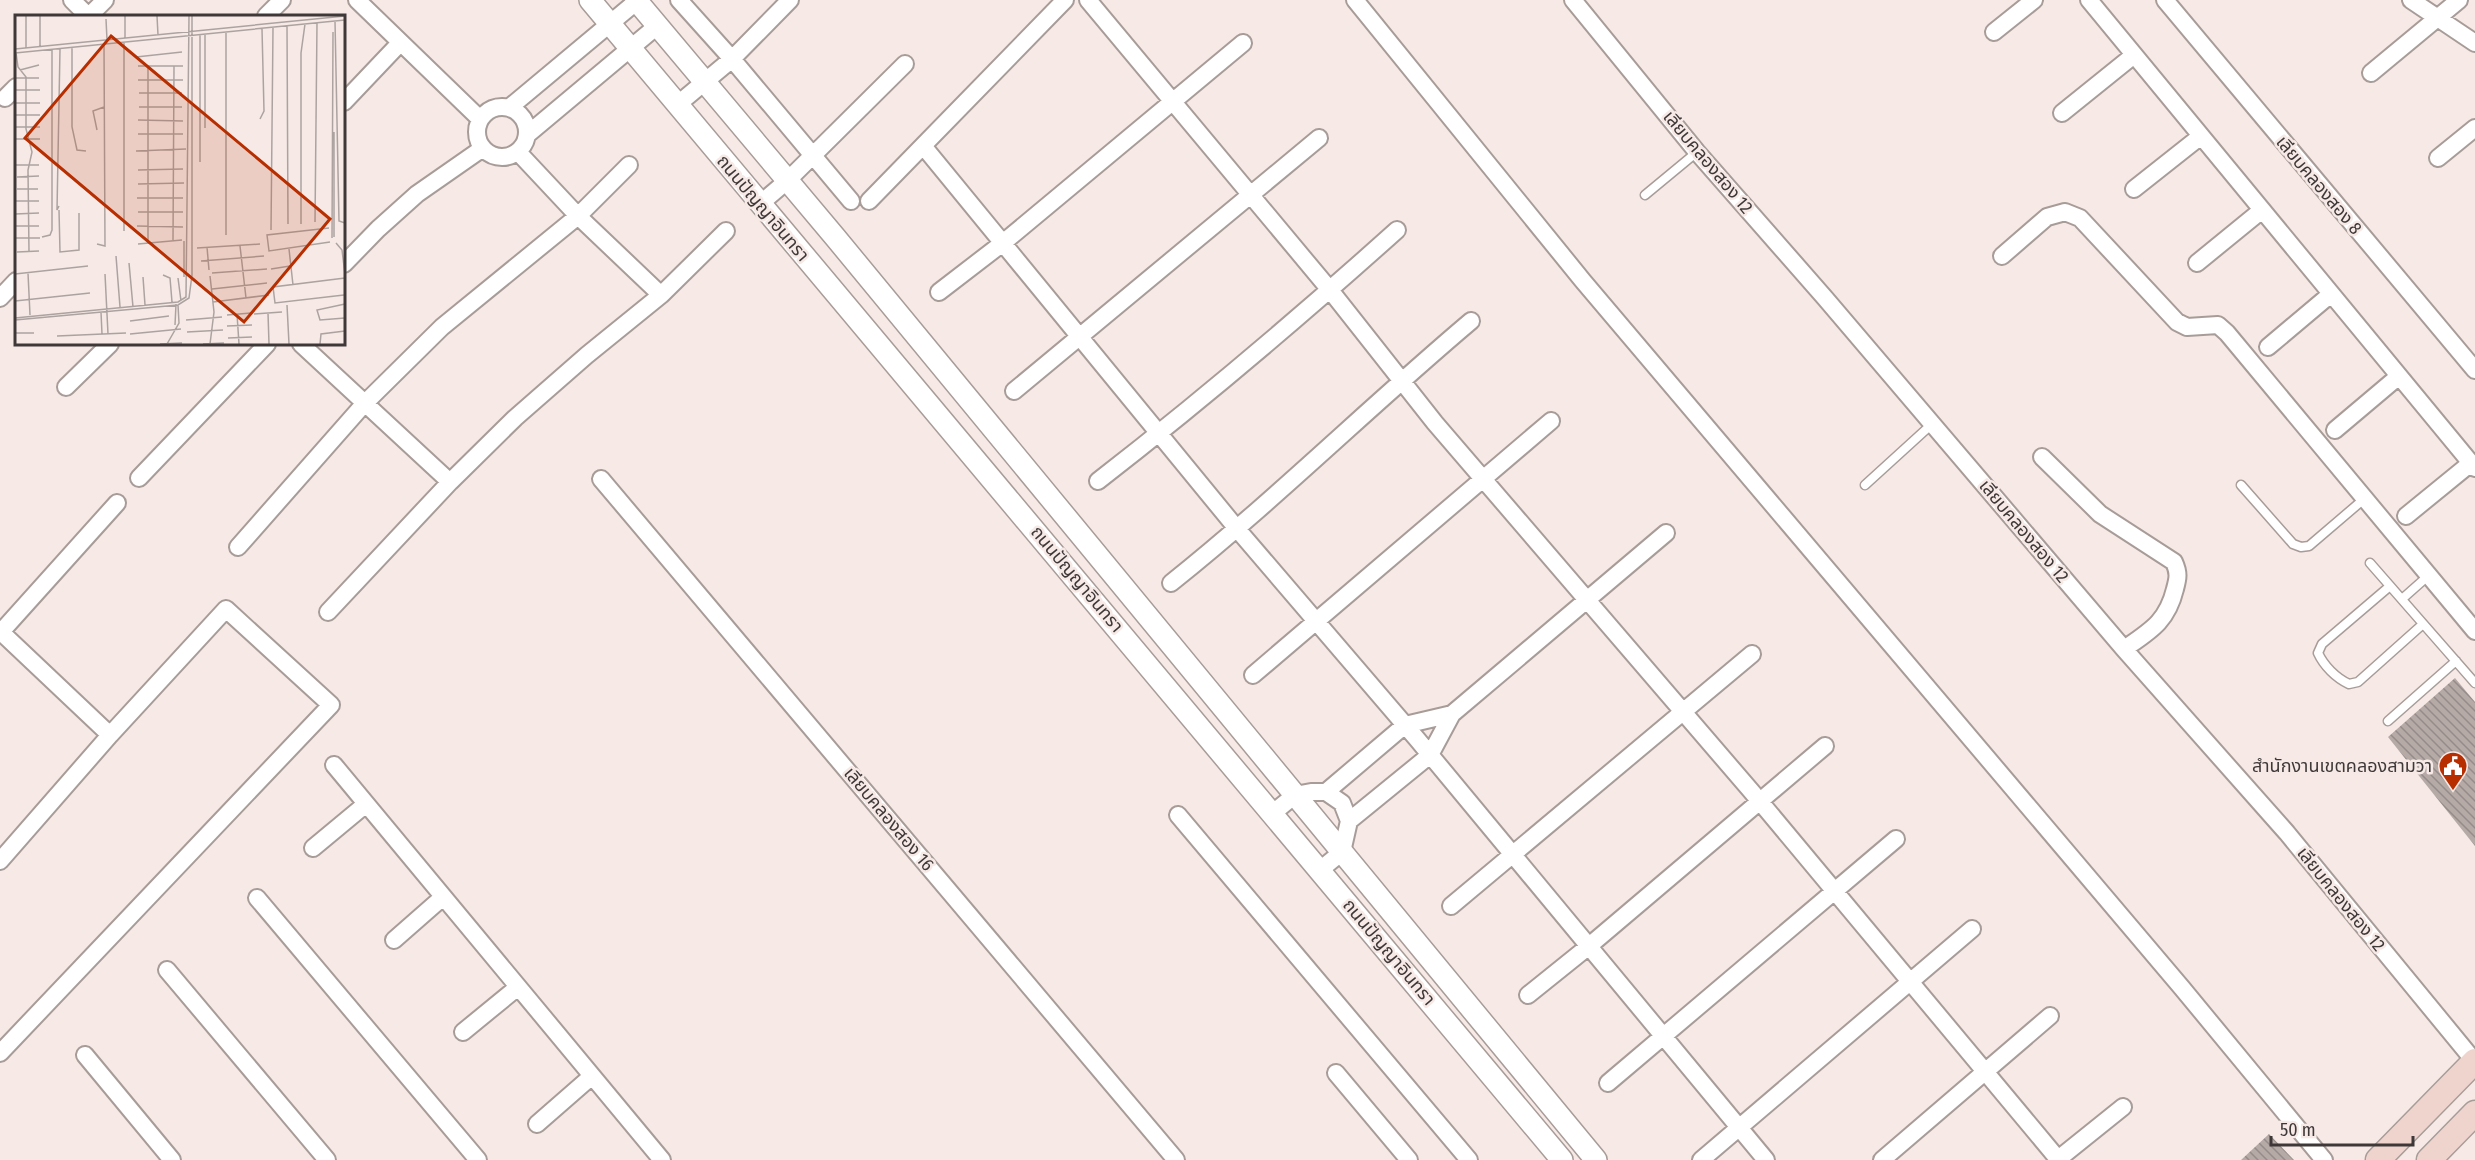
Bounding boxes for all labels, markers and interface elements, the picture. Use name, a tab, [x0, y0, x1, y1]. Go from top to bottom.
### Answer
inset map	[15, 15, 345, 345]
street label: เลียบคลองสอง 12	[1659, 106, 1758, 218]
street label: เลียบคลองสอง 8	[2271, 131, 2367, 239]
street label: ถนนปัญญาอินทรา	[712, 150, 814, 266]
street label: เลียบคลองสอง 12	[1975, 475, 2074, 587]
street label: ถนนปัญญาอินทรา	[1026, 521, 1128, 637]
public building icon: สำนักงานเขตคลองสามวา	[2437, 750, 2469, 792]
place label: สำนักงานเขตคลองสามวา	[2252, 755, 2432, 777]
street label: เลียบคลองสอง 16	[839, 763, 939, 875]
street label: เลียบคลองสอง 12	[2292, 842, 2390, 956]
street label: ถนนปัญญาอินทรา	[1338, 894, 1440, 1010]
scale bar	[2271, 1109, 2414, 1147]
text: 50 m	[2280, 1119, 2316, 1141]

